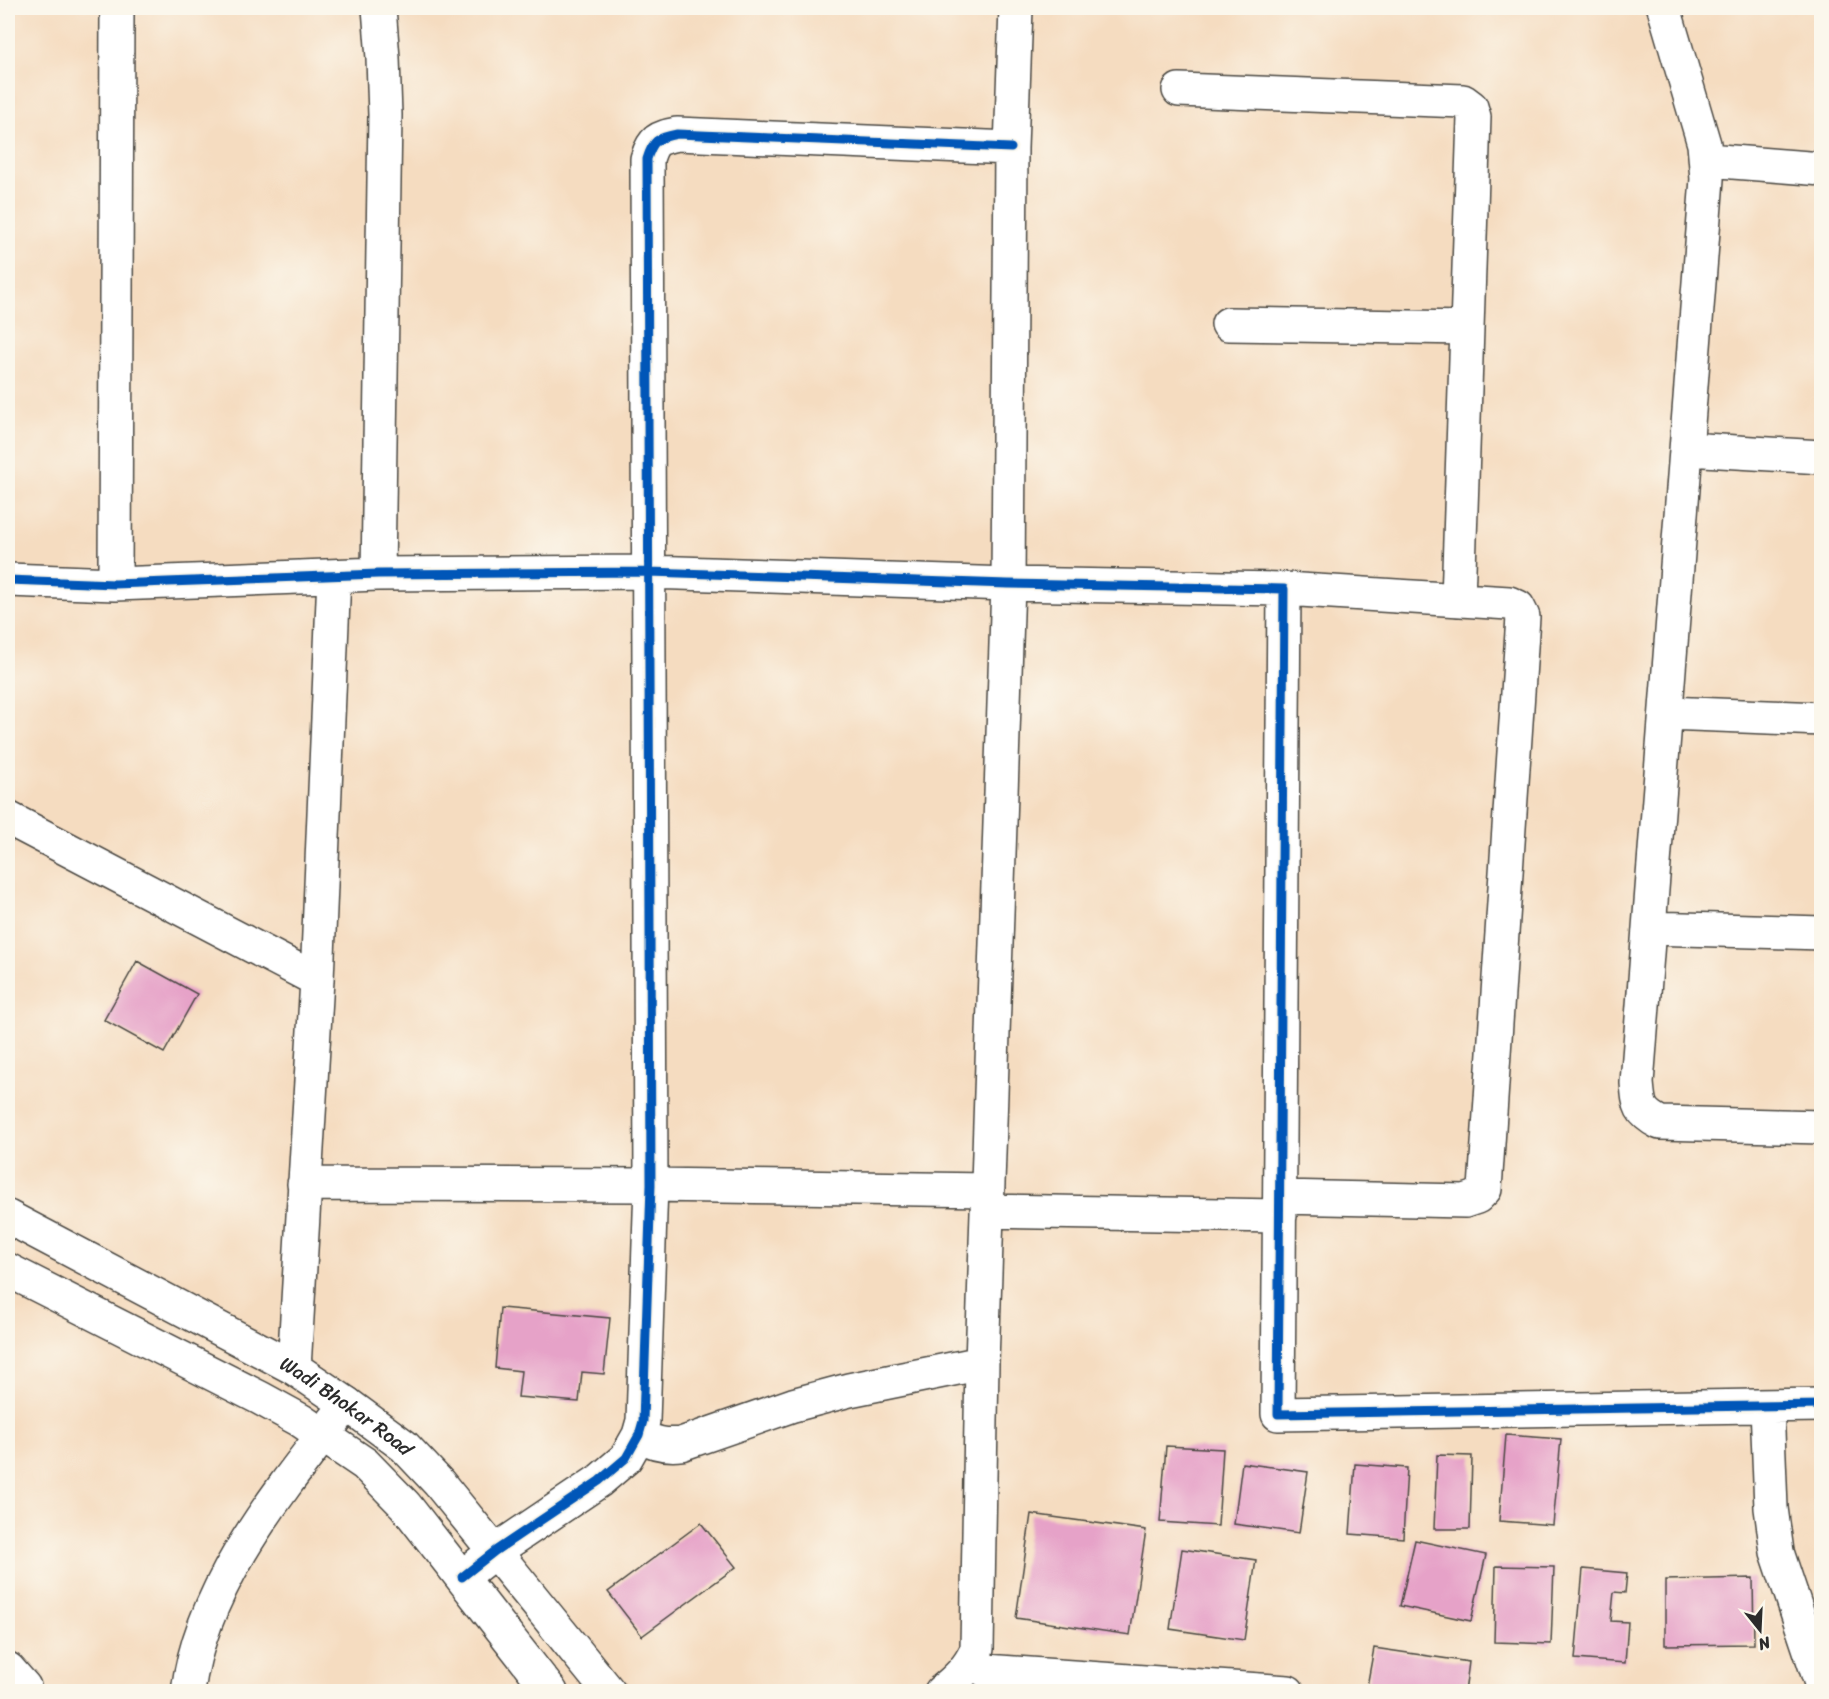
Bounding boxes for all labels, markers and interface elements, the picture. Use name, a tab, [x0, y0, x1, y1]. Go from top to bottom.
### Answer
street label: Wadi Bhokar Road	[273, 1346, 423, 1465]
north arrow	[1730, 1600, 1790, 1660]
text: N	[1754, 1628, 1775, 1660]

